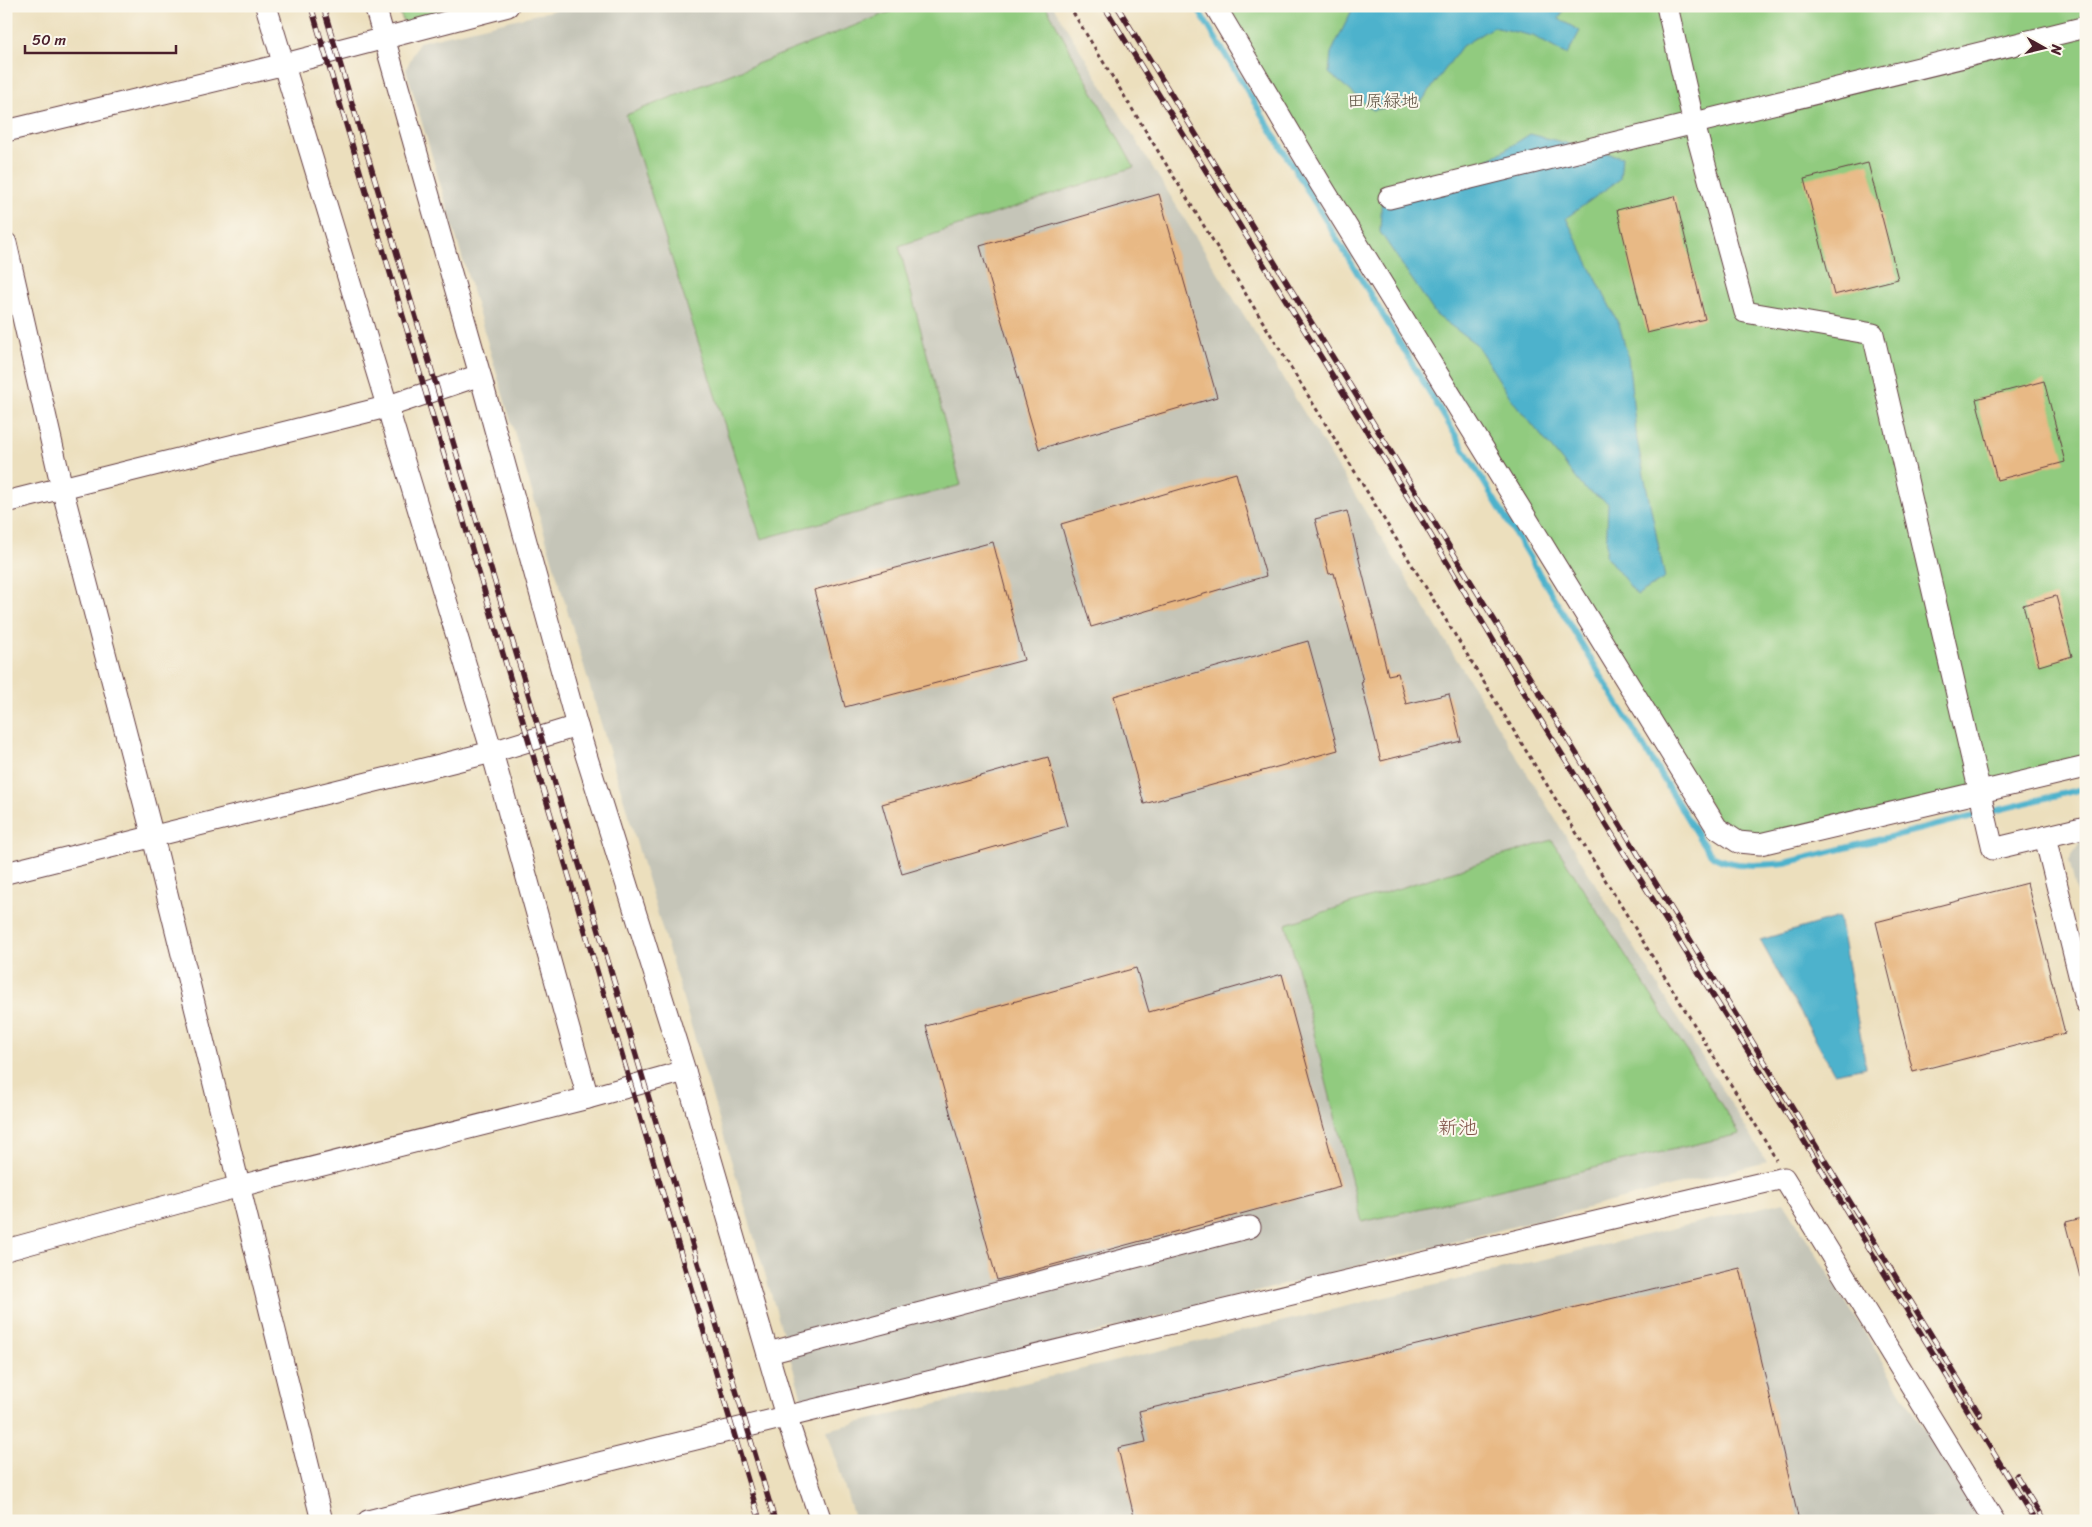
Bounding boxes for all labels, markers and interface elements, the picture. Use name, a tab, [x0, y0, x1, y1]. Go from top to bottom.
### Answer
scale bar	[25, 22, 176, 54]
north arrow	[2020, 22, 2070, 72]
text: 50 m	[32, 27, 67, 53]
text: N	[2043, 42, 2070, 57]
park label: 田原緑地	[1347, 85, 1419, 117]
district label: 新池	[1438, 1110, 1478, 1145]

